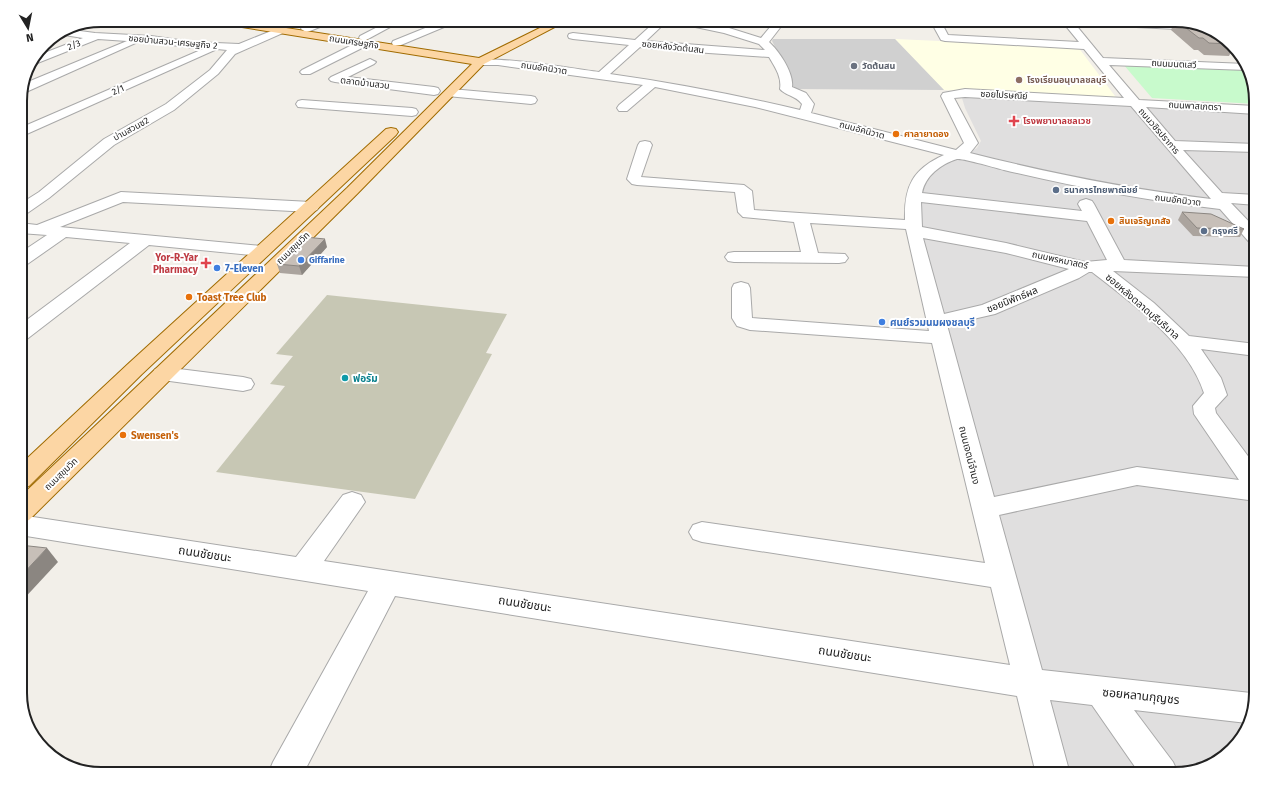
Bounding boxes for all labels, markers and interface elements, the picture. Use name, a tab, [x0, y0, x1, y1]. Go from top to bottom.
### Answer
north arrow	[8, 8, 48, 48]
text: N	[25, 30, 34, 44]
street label: ซอยบ้านสวน-เศรษฐกิจ 2	[128, 33, 218, 51]
street label: ถนนเศรษฐกิจ	[329, 33, 380, 51]
street label: 2/3	[66, 38, 82, 52]
street label: ซอยหลังวัดต้นสน	[641, 39, 705, 55]
street label: ถนนมนตเสวี	[1151, 58, 1197, 70]
street label: ถนนอัคนิวาต	[520, 60, 568, 76]
marker: วัดต้นสน	[849, 61, 859, 71]
place label: วัดต้นสน	[862, 61, 895, 71]
street label: ตลาดบ้านสวน	[340, 75, 390, 91]
marker: โรงเรียนอนุบาลชลบุรี	[1014, 75, 1024, 85]
place label: โรงเรียนอนุบาลชลบุรี	[1027, 75, 1107, 85]
street label: 2/1	[110, 83, 126, 97]
street label: ซอยไปรษณีย์	[980, 89, 1028, 101]
street label: ถนนพาสเภตรา	[1168, 100, 1222, 112]
street label: ถนนวชิรปราการ	[1136, 106, 1182, 156]
street label: บ่านสวนซ2	[111, 115, 151, 143]
marker: โรงพยาบาลชลเวช	[1008, 115, 1020, 127]
place label: โรงพยาบาลชลเวช	[1023, 116, 1091, 126]
street label: ถนนอัคนิวาต	[838, 119, 886, 141]
marker: ศาลายาดอง	[891, 129, 901, 139]
place label: ศาลายาดอง	[904, 129, 949, 139]
marker: ธนาคารไทยพาณิชย์	[1051, 185, 1061, 195]
place label: ธนาคารไทยพาณิชย์	[1064, 185, 1138, 195]
street label: ถนนอัคนิวาต	[1154, 192, 1202, 208]
marker: สินเจริญเภสัจ	[1106, 216, 1116, 226]
place label: สินเจริญเภสัจ	[1119, 216, 1171, 226]
marker: กรุงศรี	[1199, 226, 1209, 236]
place label: กรุงศรี	[1212, 226, 1238, 236]
street label: ถนนสุขุมวิท	[274, 230, 312, 266]
street label: ถนนพรหมาสตร์	[1031, 249, 1089, 271]
place label: Yor-R-Yar Pharmacy	[153, 252, 199, 276]
marker: Giffarine	[296, 255, 306, 265]
place label: Giffarine	[309, 255, 345, 265]
marker: Yor-R-Yar Pharmacy	[201, 258, 211, 268]
marker: 7-Eleven	[212, 263, 222, 273]
place label: 7-Eleven	[225, 263, 264, 275]
street label: ซอยหลังตลาดบุรีบริบาล	[1103, 271, 1182, 342]
street label: ซอยนิพัทธ์ผล	[985, 284, 1040, 316]
marker: Toast Tree Club	[184, 292, 194, 302]
place label: Toast Tree Club	[197, 292, 267, 304]
marker: ศนย์รวมนมผงชลบุรี	[877, 317, 887, 327]
place label: ศนย์รวมนมผงชลบุรี	[890, 317, 975, 329]
marker: ฟอรัม	[340, 373, 350, 383]
place label: ฟอรัม	[353, 373, 378, 385]
street label: ถนนเจตน์จำนง	[956, 425, 982, 486]
marker: Swensen's	[118, 430, 128, 440]
place label: Swensen's	[131, 430, 179, 442]
street label: ถนนสุขุมวิท	[42, 456, 80, 492]
street label: ถนนชัยชนะ	[177, 543, 233, 565]
street label: ถนนชัยชนะ	[497, 593, 553, 615]
street label: ถนนชัยชนะ	[817, 643, 873, 665]
street label: ซอยหลานกุญชร	[1102, 685, 1180, 707]

